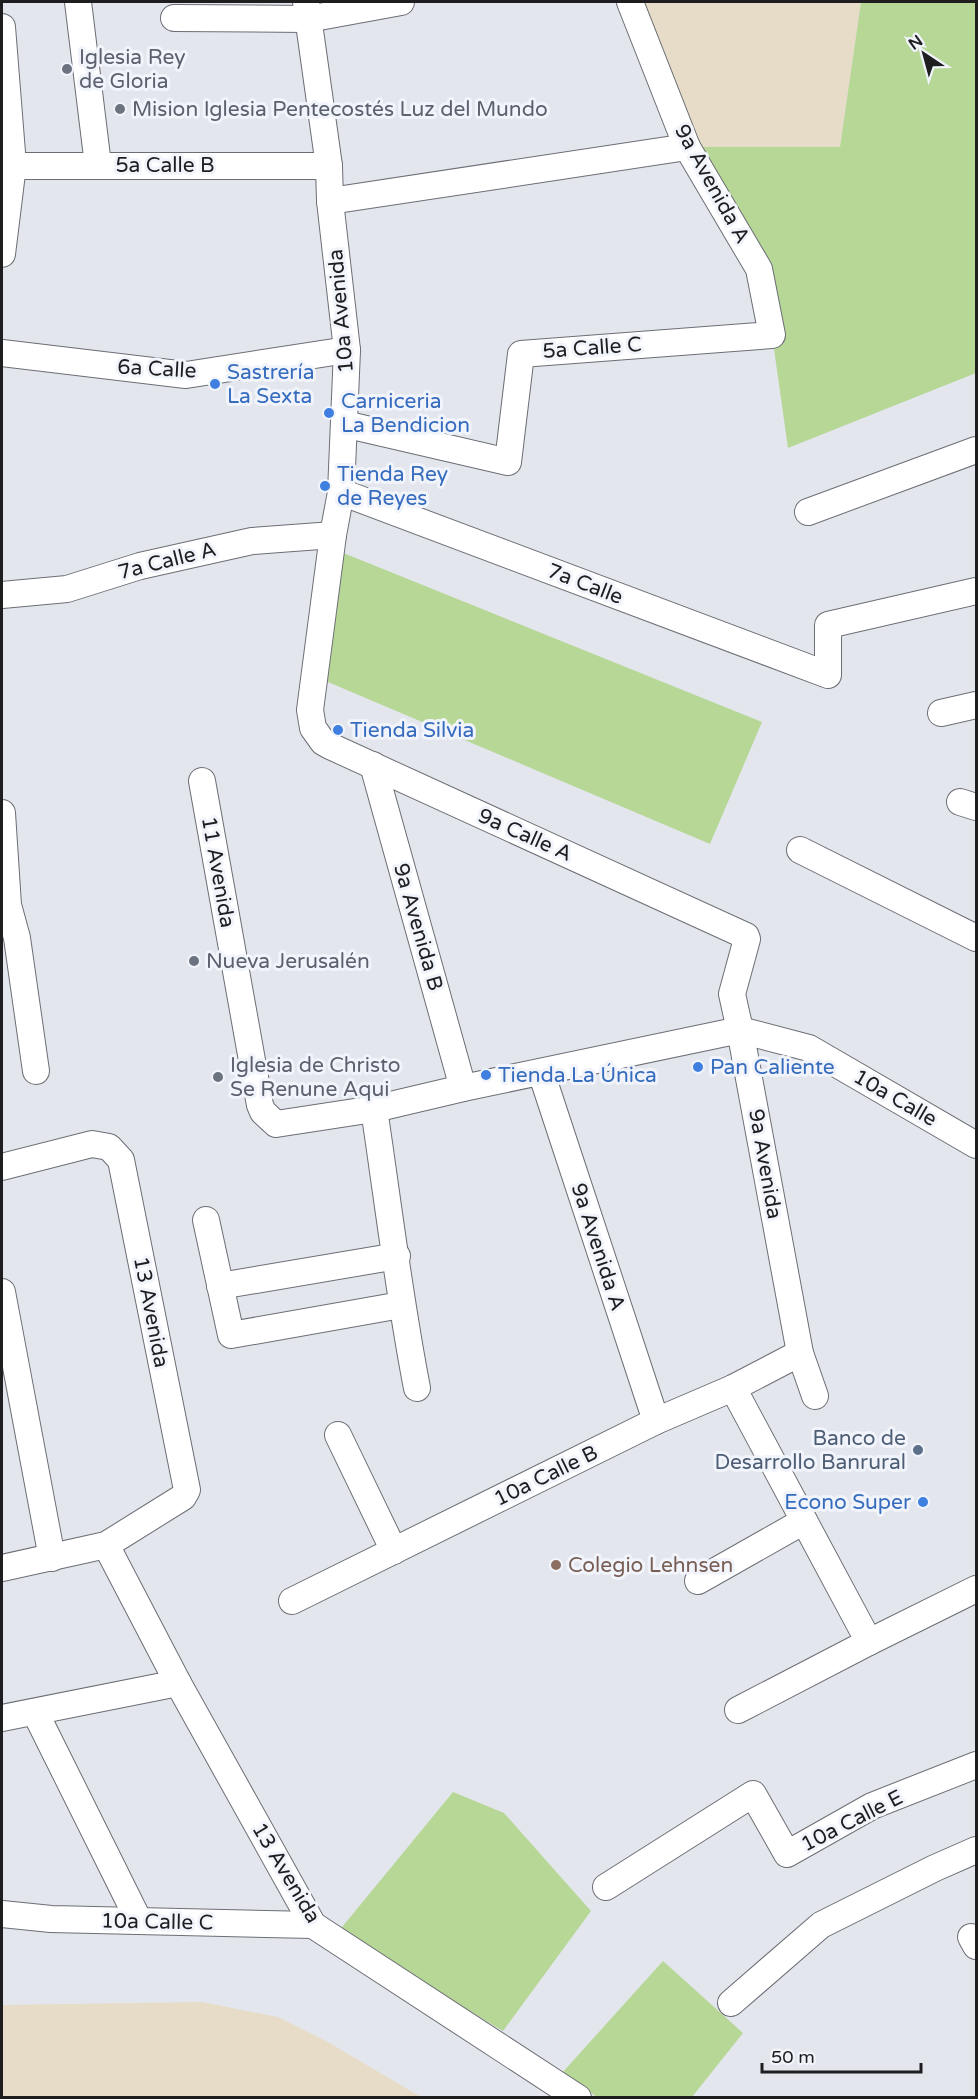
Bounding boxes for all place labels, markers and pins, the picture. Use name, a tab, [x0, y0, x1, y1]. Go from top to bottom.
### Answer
place label: Iglesia Rey de Gloria	[79, 45, 186, 94]
marker: Iglesia Rey de Gloria	[60, 62, 74, 76]
place label: Mision Iglesia Pentecostés Luz del Mundo	[132, 97, 548, 122]
marker: Mision Iglesia Pentecostés Luz del Mundo	[113, 102, 127, 116]
place label: Sastrería La Sexta	[227, 360, 314, 409]
marker: Sastrería La Sexta	[208, 377, 222, 391]
place label: Carniceria La Bendicion	[341, 389, 470, 438]
marker: Carniceria La Bendicion	[322, 406, 336, 420]
place label: Tienda Rey de Reyes	[337, 462, 448, 511]
marker: Tienda Rey de Reyes	[318, 479, 332, 493]
place label: Tienda Silvia	[350, 718, 474, 743]
marker: Tienda Silvia	[331, 723, 345, 737]
place label: Nueva Jerusalén	[206, 949, 370, 974]
marker: Nueva Jerusalén	[187, 954, 201, 968]
place label: Iglesia de Christo Se Renune Aqui	[230, 1053, 401, 1102]
place label: Pan Caliente	[710, 1055, 835, 1080]
marker: Pan Caliente	[691, 1060, 705, 1074]
place label: Tienda La Única	[498, 1063, 657, 1088]
marker: Tienda La Única	[479, 1068, 493, 1082]
marker: Iglesia de Christo Se Renune Aqui	[211, 1070, 225, 1084]
place label: Banco de Desarrollo Banrural	[715, 1426, 906, 1475]
marker: Banco de Desarrollo Banrural	[911, 1443, 925, 1457]
place label: Econo Super	[784, 1490, 911, 1515]
marker: Econo Super	[916, 1495, 930, 1509]
place label: Colegio Lehnsen	[568, 1553, 733, 1578]
marker: Colegio Lehnsen	[549, 1558, 563, 1572]

